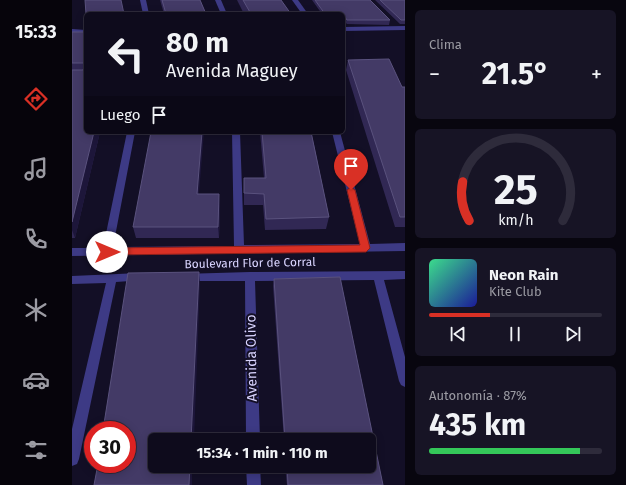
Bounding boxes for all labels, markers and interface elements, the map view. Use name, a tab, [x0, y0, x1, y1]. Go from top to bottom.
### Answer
text: 15:33	[15, 21, 57, 43]
text: 80 m	[166, 26, 229, 59]
icon: left	[100, 28, 152, 80]
text: Clima	[429, 37, 462, 52]
text: 21.5°	[482, 56, 549, 92]
text: Avenida Maguey	[166, 60, 298, 82]
text: −	[429, 61, 440, 88]
text: +	[591, 61, 602, 88]
icon: directions	[22, 85, 50, 113]
icon: arrive	[148, 104, 170, 126]
text: Luego	[100, 106, 140, 124]
pin	[334, 149, 368, 190]
icon: music	[22, 155, 50, 183]
icon: arrive	[340, 155, 362, 177]
text: 25	[494, 165, 537, 215]
text: km/h	[498, 212, 533, 229]
icon: phone	[22, 225, 50, 253]
position arrow	[86, 231, 128, 273]
street label: Boulevard Flor de Corral	[184, 255, 316, 271]
text: Neon Rain	[489, 266, 558, 284]
text: Kite Club	[489, 284, 542, 299]
icon: climate	[22, 296, 50, 324]
street label: Avenida Olivo	[242, 314, 261, 402]
icon: previous	[447, 323, 469, 345]
icon: pause	[504, 323, 526, 345]
icon: next	[562, 323, 584, 345]
icon: car	[22, 366, 50, 394]
text: Autonomía · 87%	[429, 388, 527, 403]
text: 435 km	[429, 407, 526, 443]
speed limit sign: 30	[84, 421, 136, 473]
icon: filters	[22, 436, 50, 464]
text: 15:34 · 1 min · 110 m	[196, 444, 328, 462]

